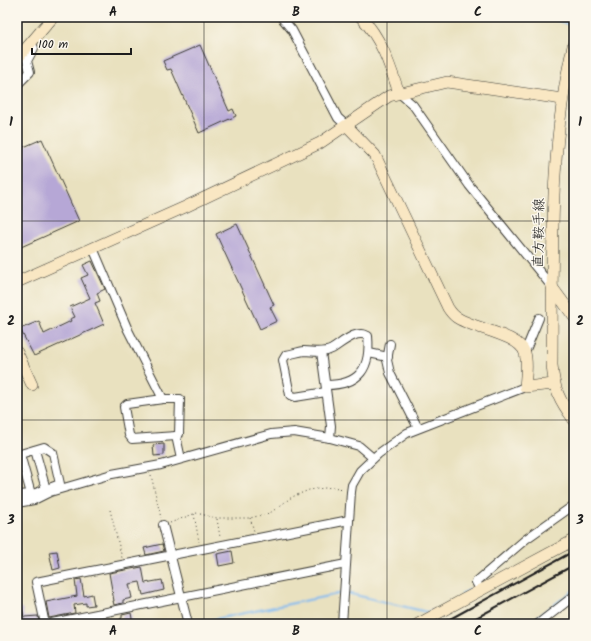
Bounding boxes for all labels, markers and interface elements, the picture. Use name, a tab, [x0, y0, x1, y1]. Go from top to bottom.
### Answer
text: A	[109, 2, 117, 23]
text: B	[292, 2, 300, 23]
text: C	[474, 2, 482, 23]
scale bar	[32, 30, 131, 56]
text: 100 m	[38, 35, 69, 54]
text: 1	[9, 112, 13, 133]
text: 1	[578, 112, 582, 133]
street label: 直方鞍手線	[527, 198, 551, 268]
text: 2	[7, 311, 15, 332]
text: 2	[576, 311, 584, 332]
text: 3	[6, 510, 15, 531]
text: 3	[575, 510, 584, 531]
text: A	[109, 621, 117, 641]
text: B	[292, 621, 300, 641]
text: C	[474, 621, 482, 641]

